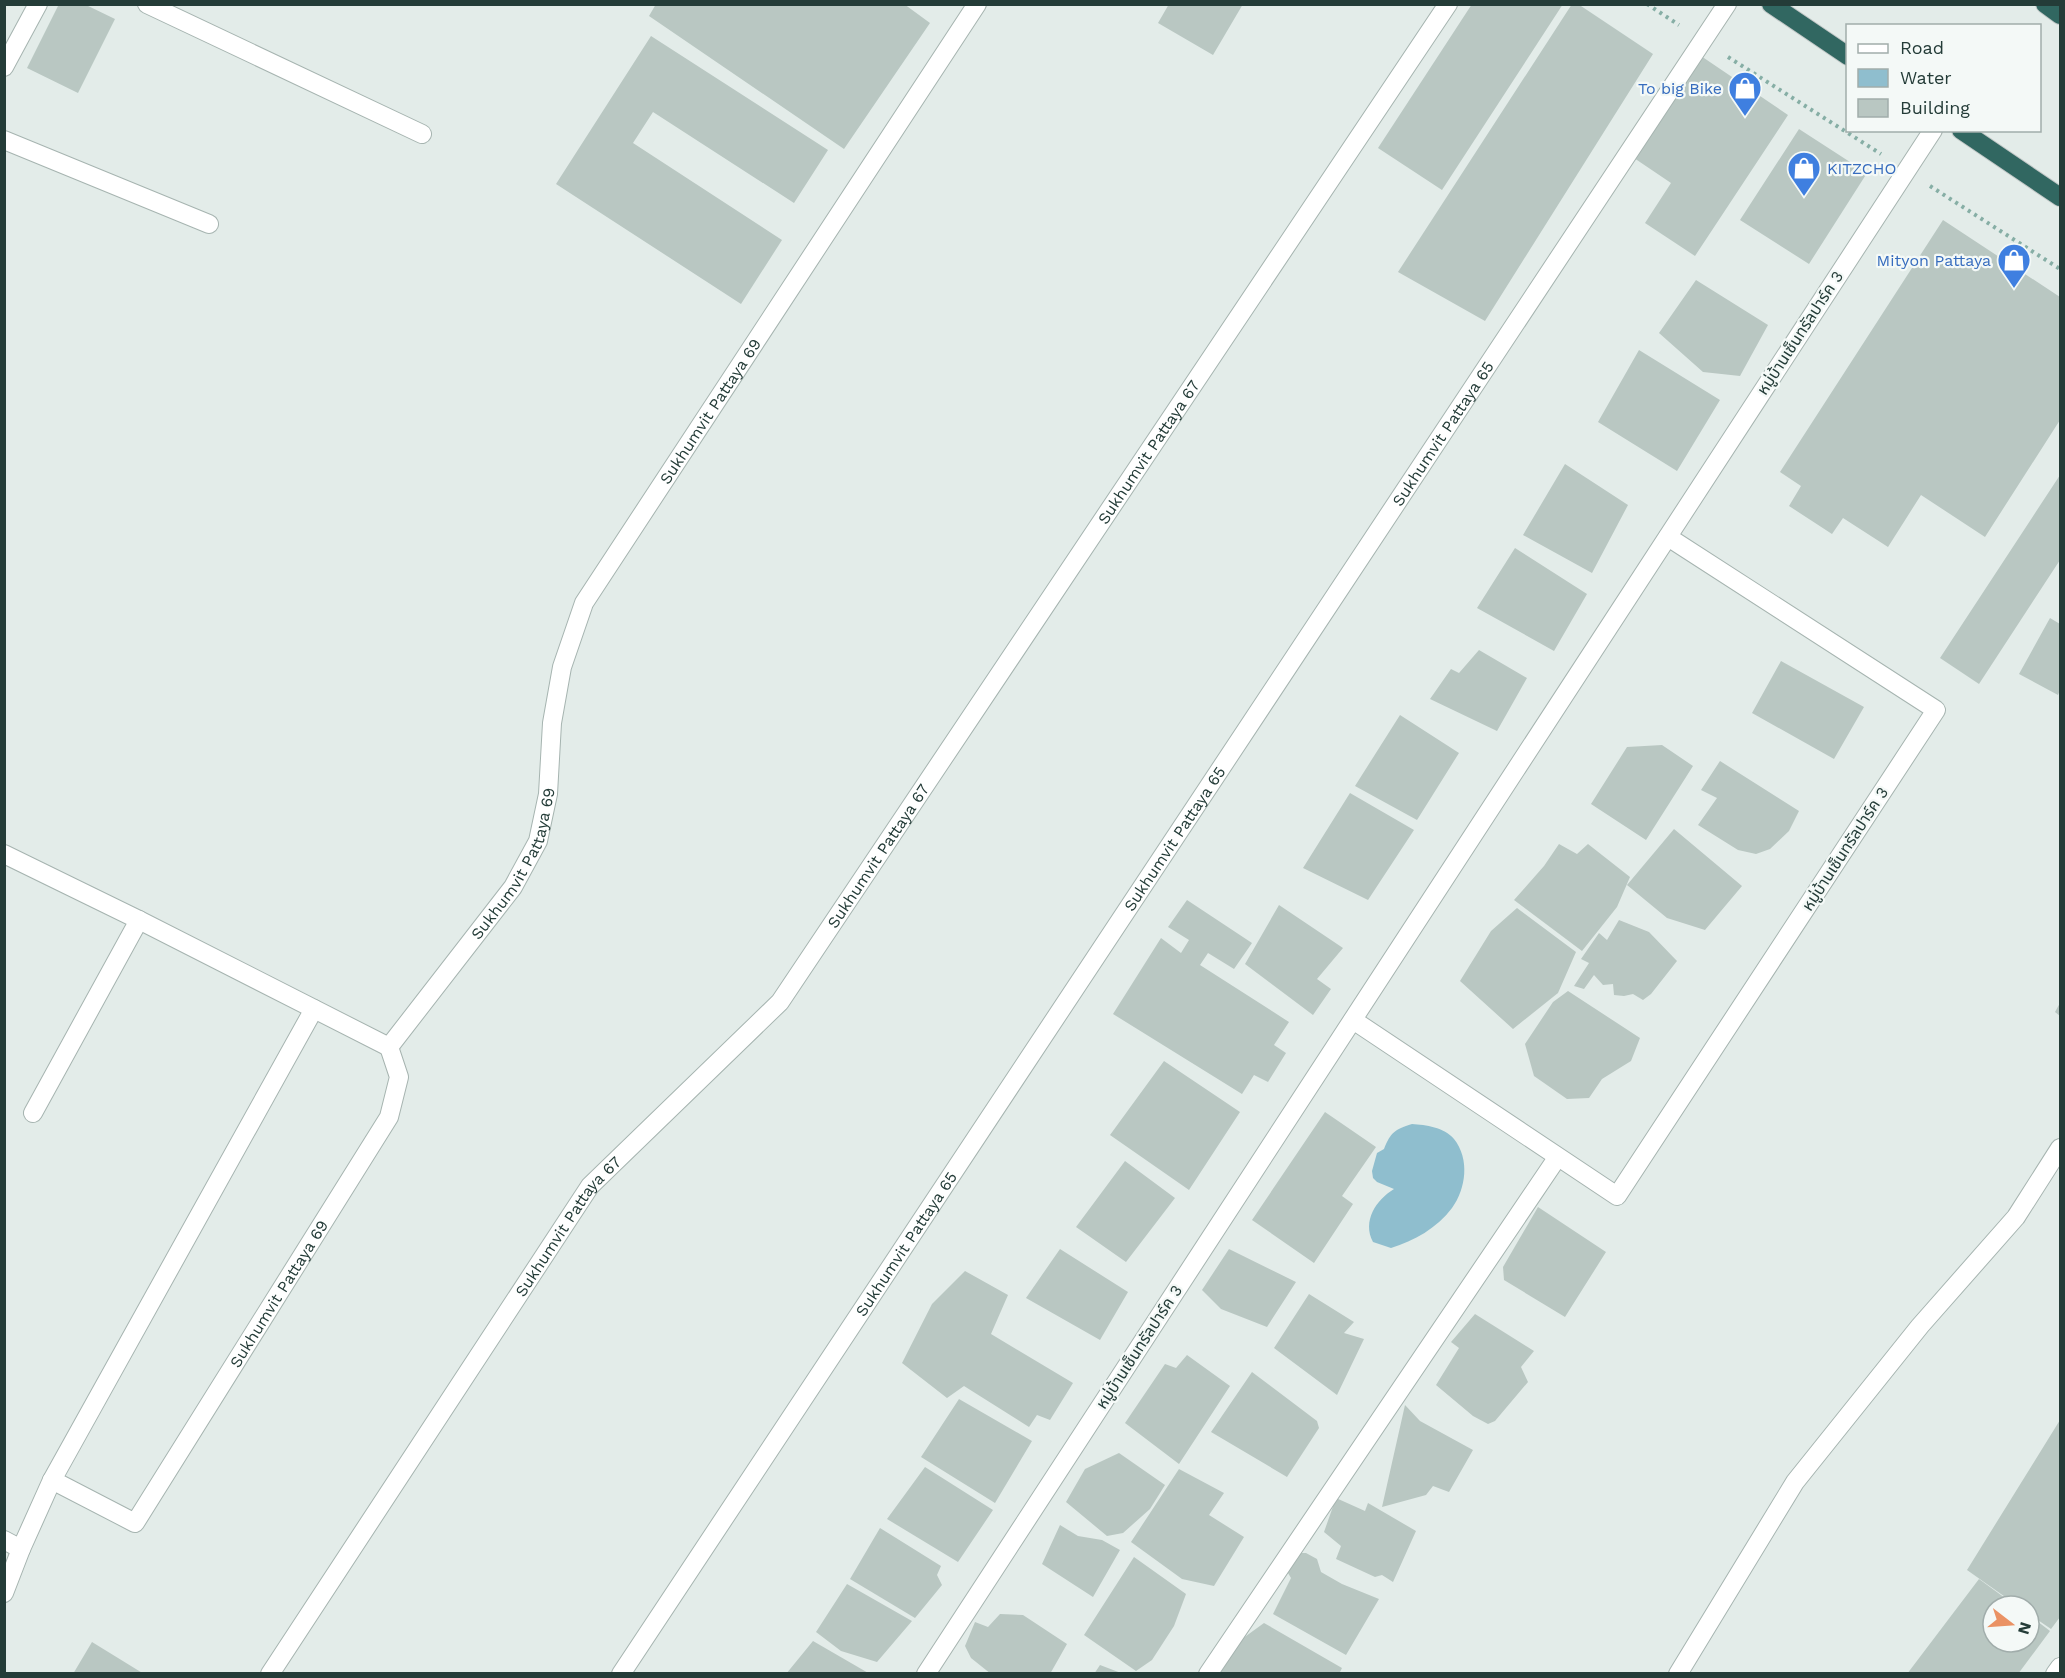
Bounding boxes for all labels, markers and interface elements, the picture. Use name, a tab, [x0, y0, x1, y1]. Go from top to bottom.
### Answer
legend	[1846, 24, 2041, 132]
text: Road	[1900, 37, 1944, 58]
text: Water	[1900, 67, 1952, 88]
shop icon: To big Bike	[1727, 70, 1763, 117]
place label: To big Bike	[1638, 79, 1722, 98]
text: Building	[1900, 97, 1970, 118]
shop icon: KITZCHO	[1786, 150, 1822, 197]
place label: KITZCHO	[1827, 159, 1896, 178]
shop icon: Mityon Pattaya	[1996, 242, 2032, 289]
place label: Mityon Pattaya	[1877, 251, 1991, 270]
street label: หมู่บ้านเซ็นทรัลปาร์ค 3	[1753, 268, 1847, 398]
street label: Sukhumvit Pattaya 69	[655, 335, 764, 487]
street label: Sukhumvit Pattaya 65	[1388, 357, 1497, 509]
street label: Sukhumvit Pattaya 67	[1093, 376, 1203, 527]
street label: Sukhumvit Pattaya 65	[1120, 763, 1229, 915]
street label: Sukhumvit Pattaya 67	[823, 780, 933, 931]
street label: หมู่บ้านเซ็นทรัลปาร์ค 3	[1798, 784, 1892, 914]
street label: Sukhumvit Pattaya 69	[467, 787, 558, 943]
street label: Sukhumvit Pattaya 67	[511, 1152, 625, 1300]
street label: Sukhumvit Pattaya 65	[851, 1168, 961, 1320]
street label: Sukhumvit Pattaya 69	[225, 1217, 332, 1371]
street label: หมู่บ้านเซ็นทรัลปาร์ค 3	[1092, 1282, 1186, 1412]
north arrow	[1981, 1594, 2041, 1654]
text: N	[2014, 1620, 2036, 1637]

